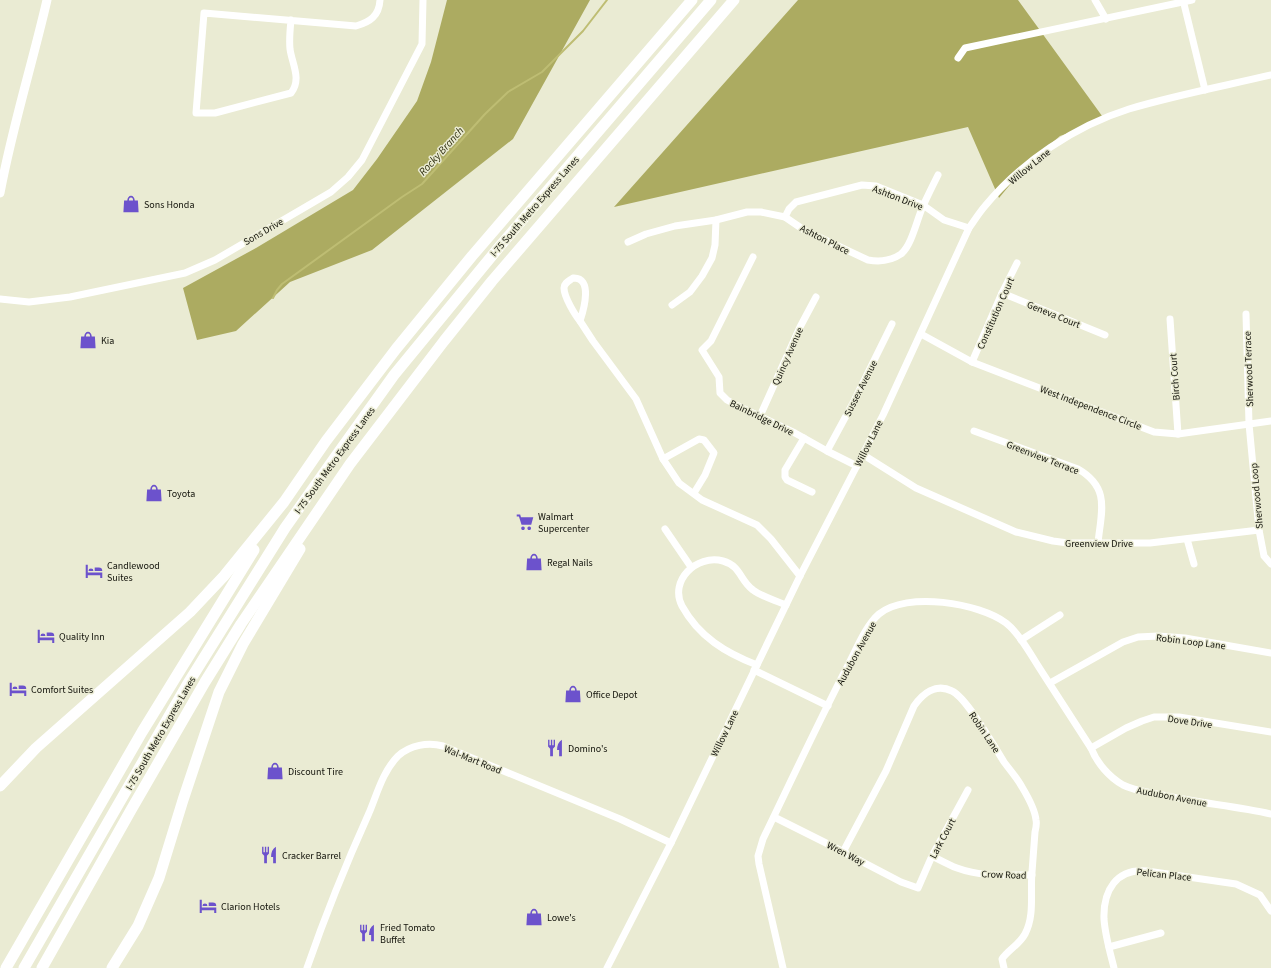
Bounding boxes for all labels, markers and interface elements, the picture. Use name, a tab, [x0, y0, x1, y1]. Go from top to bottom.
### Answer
water label: Rocky Branch	[415, 123, 467, 179]
street label: Willow Lane	[1006, 145, 1054, 188]
street label: I-75 South Metro Express Lanes	[487, 153, 582, 260]
street label: Ashton Drive	[870, 182, 925, 214]
shop icon: Sons Honda	[121, 194, 141, 214]
place label: Sons Honda	[144, 198, 194, 212]
street label: Sons Drive	[241, 215, 286, 249]
street label: Ashton Place	[797, 221, 852, 258]
street label: Constitution Court	[974, 275, 1018, 352]
street label: Geneva Court	[1025, 298, 1083, 332]
street label: Quincy Avenue	[769, 325, 807, 388]
shop icon: Kia	[78, 330, 98, 350]
street label: Sherwood Terrace	[1241, 331, 1257, 407]
place label: Kia	[101, 334, 114, 348]
street label: Birch Court	[1166, 352, 1184, 401]
street label: Sussex Avenue	[841, 358, 881, 419]
street label: West Independence Circle	[1038, 382, 1143, 434]
street label: Bainbridge Drive	[727, 396, 796, 439]
street label: I-75 South Metro Express Lanes	[291, 404, 378, 517]
street label: Willow Lane	[851, 418, 887, 469]
street label: Greenview Terrace	[1004, 438, 1081, 478]
street label: Sherwood Loop	[1247, 462, 1267, 529]
shop icon: Toyota	[144, 483, 164, 503]
place label: Toyota	[167, 487, 195, 501]
place label: Walmart Supercenter	[538, 510, 590, 536]
supermarket icon: Walmart Supercenter	[515, 512, 535, 532]
street label: Greenview Drive	[1065, 537, 1133, 551]
shop icon: Regal Nails	[524, 552, 544, 572]
place label: Regal Nails	[547, 556, 593, 570]
place label: Candlewood Suites	[107, 559, 160, 585]
hotel icon: Candlewood Suites	[84, 561, 104, 581]
street label: Audubon Avenue	[834, 619, 880, 688]
hotel icon: Quality Inn	[36, 626, 56, 646]
place label: Quality Inn	[59, 630, 105, 644]
street label: Robin Loop Lane	[1155, 631, 1226, 653]
street label: I-75 South Metro Express Lanes	[123, 674, 199, 793]
hotel icon: Comfort Suites	[8, 679, 28, 699]
place label: Comfort Suites	[31, 683, 93, 697]
shop icon: Office Depot	[563, 684, 583, 704]
place label: Office Depot	[586, 688, 638, 702]
street label: Willow Lane	[708, 708, 742, 759]
street label: Robin Lane	[965, 709, 1003, 756]
street label: Dove Drive	[1167, 712, 1213, 732]
restaurant icon: Domino's	[545, 738, 565, 758]
street label: Wal-Mart Road	[442, 742, 504, 778]
place label: Domino's	[568, 742, 607, 756]
shop icon: Discount Tire	[265, 761, 285, 781]
place label: Discount Tire	[288, 765, 343, 779]
street label: Audubon Avenue	[1136, 783, 1208, 811]
street label: Lark Court	[926, 815, 960, 861]
street label: Wren Way	[824, 838, 867, 870]
restaurant icon: Cracker Barrel	[259, 845, 279, 865]
place label: Cracker Barrel	[282, 849, 341, 863]
street label: Pelican Place	[1136, 865, 1192, 885]
street label: Crow Road	[981, 867, 1027, 883]
hotel icon: Clarion Hotels	[198, 896, 218, 916]
place label: Clarion Hotels	[221, 900, 280, 914]
shop icon: Lowe's	[524, 907, 544, 927]
place label: Lowe's	[547, 911, 576, 925]
place label: Fried Tomato Buffet	[380, 921, 435, 947]
restaurant icon: Fried Tomato Buffet	[357, 923, 377, 943]

